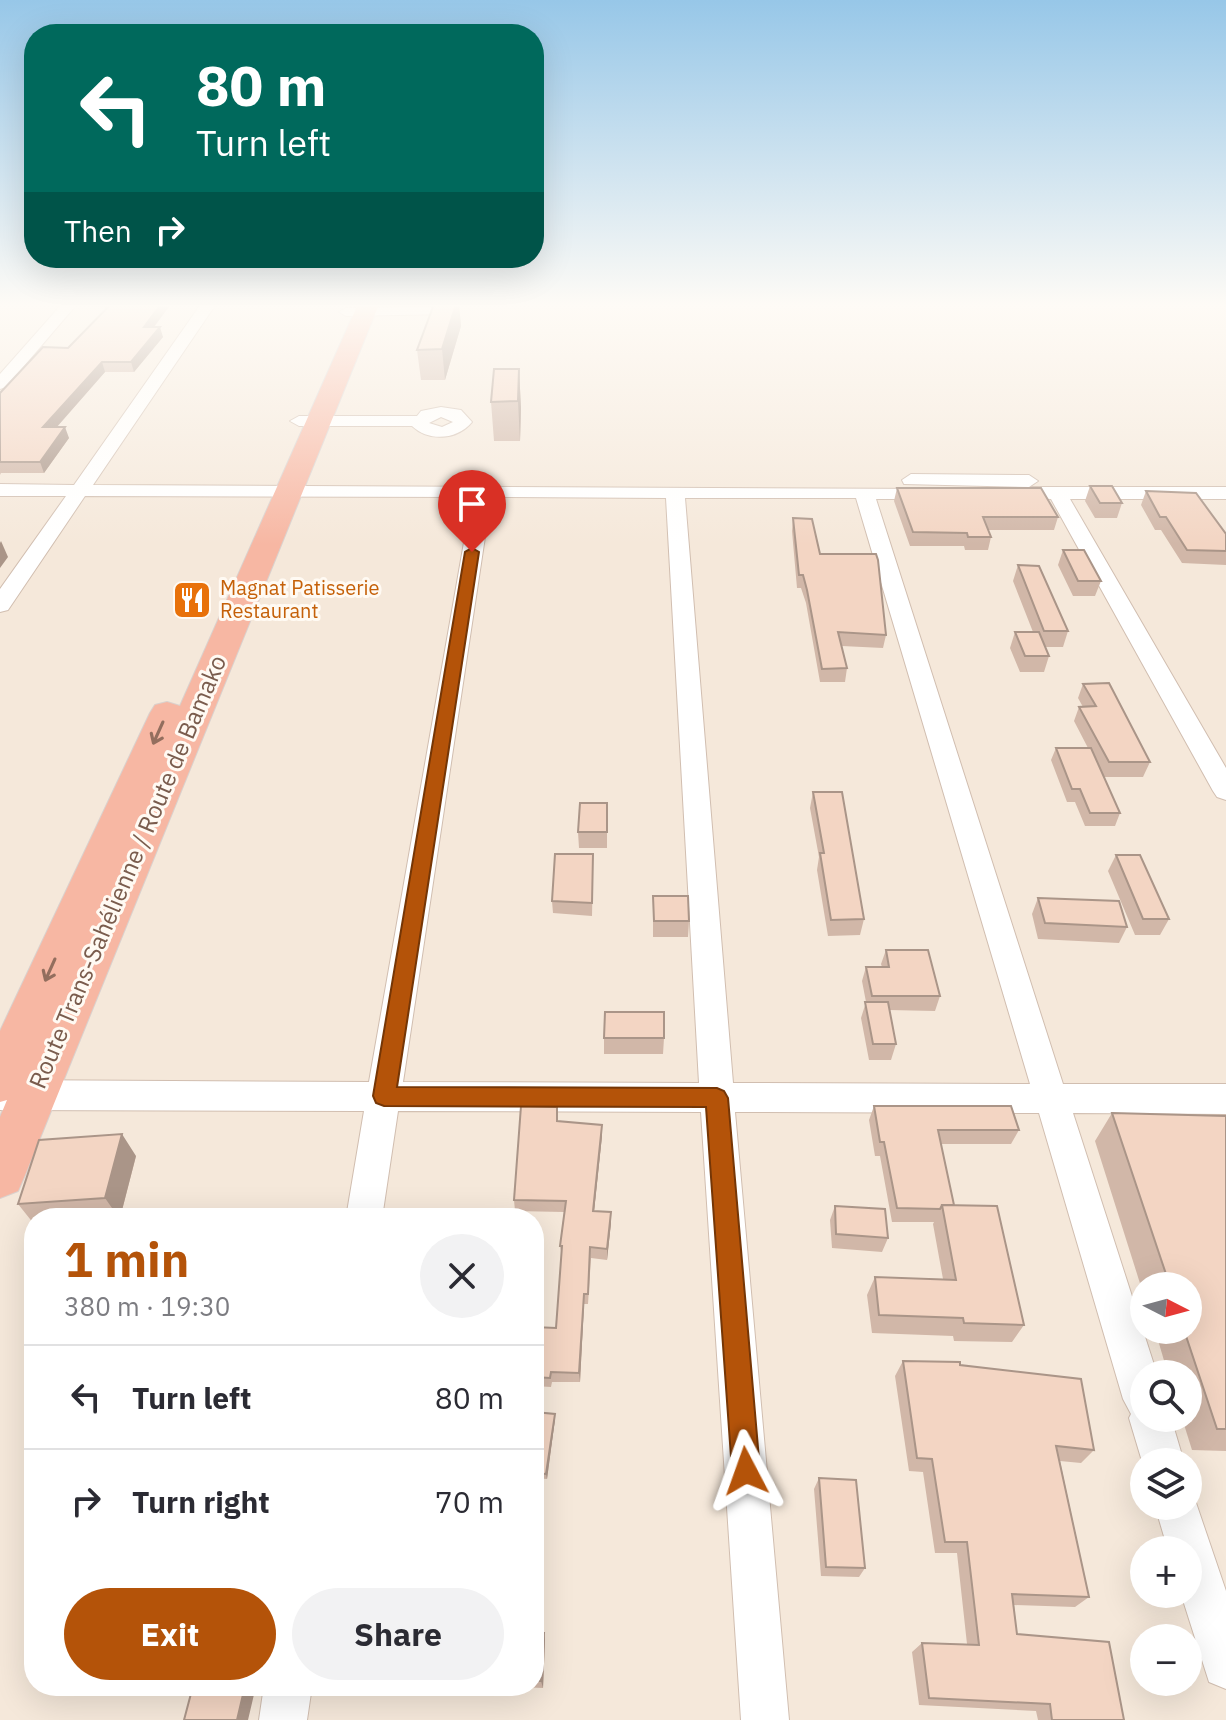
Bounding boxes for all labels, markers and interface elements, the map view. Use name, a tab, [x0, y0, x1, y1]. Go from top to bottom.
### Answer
text: 80 m	[196, 49, 326, 121]
icon: left	[64, 56, 168, 160]
text: Turn left	[196, 119, 331, 166]
icon: right	[148, 208, 192, 252]
text: Then	[64, 211, 132, 250]
pin	[438, 470, 506, 552]
icon: arrive	[450, 482, 494, 526]
place label: Magnat Patisserie Restaurant	[220, 574, 380, 624]
restaurant icon: Magnat Patisserie Restaurant	[171, 579, 213, 621]
street label: Route Trans-Sahélienne / Route de Bamako	[21, 650, 233, 1093]
one-way arrow	[149, 721, 164, 745]
one-way arrow	[42, 957, 57, 982]
text: 1 min	[64, 1228, 189, 1290]
button: close	[420, 1234, 504, 1318]
north arrow	[1130, 1272, 1202, 1344]
map controls	[1130, 1272, 1202, 1696]
text: 380 m · 19:30	[64, 1289, 230, 1323]
button: search	[1130, 1360, 1202, 1432]
icon: left	[64, 1375, 108, 1419]
text: Turn left	[132, 1378, 251, 1417]
text: 80 m	[435, 1378, 504, 1417]
position arrow	[704, 1429, 788, 1513]
button: layers	[1130, 1448, 1202, 1520]
icon: right	[64, 1479, 108, 1523]
text: Turn right	[132, 1482, 270, 1521]
text: 70 m	[435, 1482, 504, 1521]
button: +	[1130, 1536, 1202, 1608]
button: Exit	[64, 1588, 276, 1680]
button: Share	[292, 1588, 504, 1680]
button: −	[1130, 1624, 1202, 1696]

